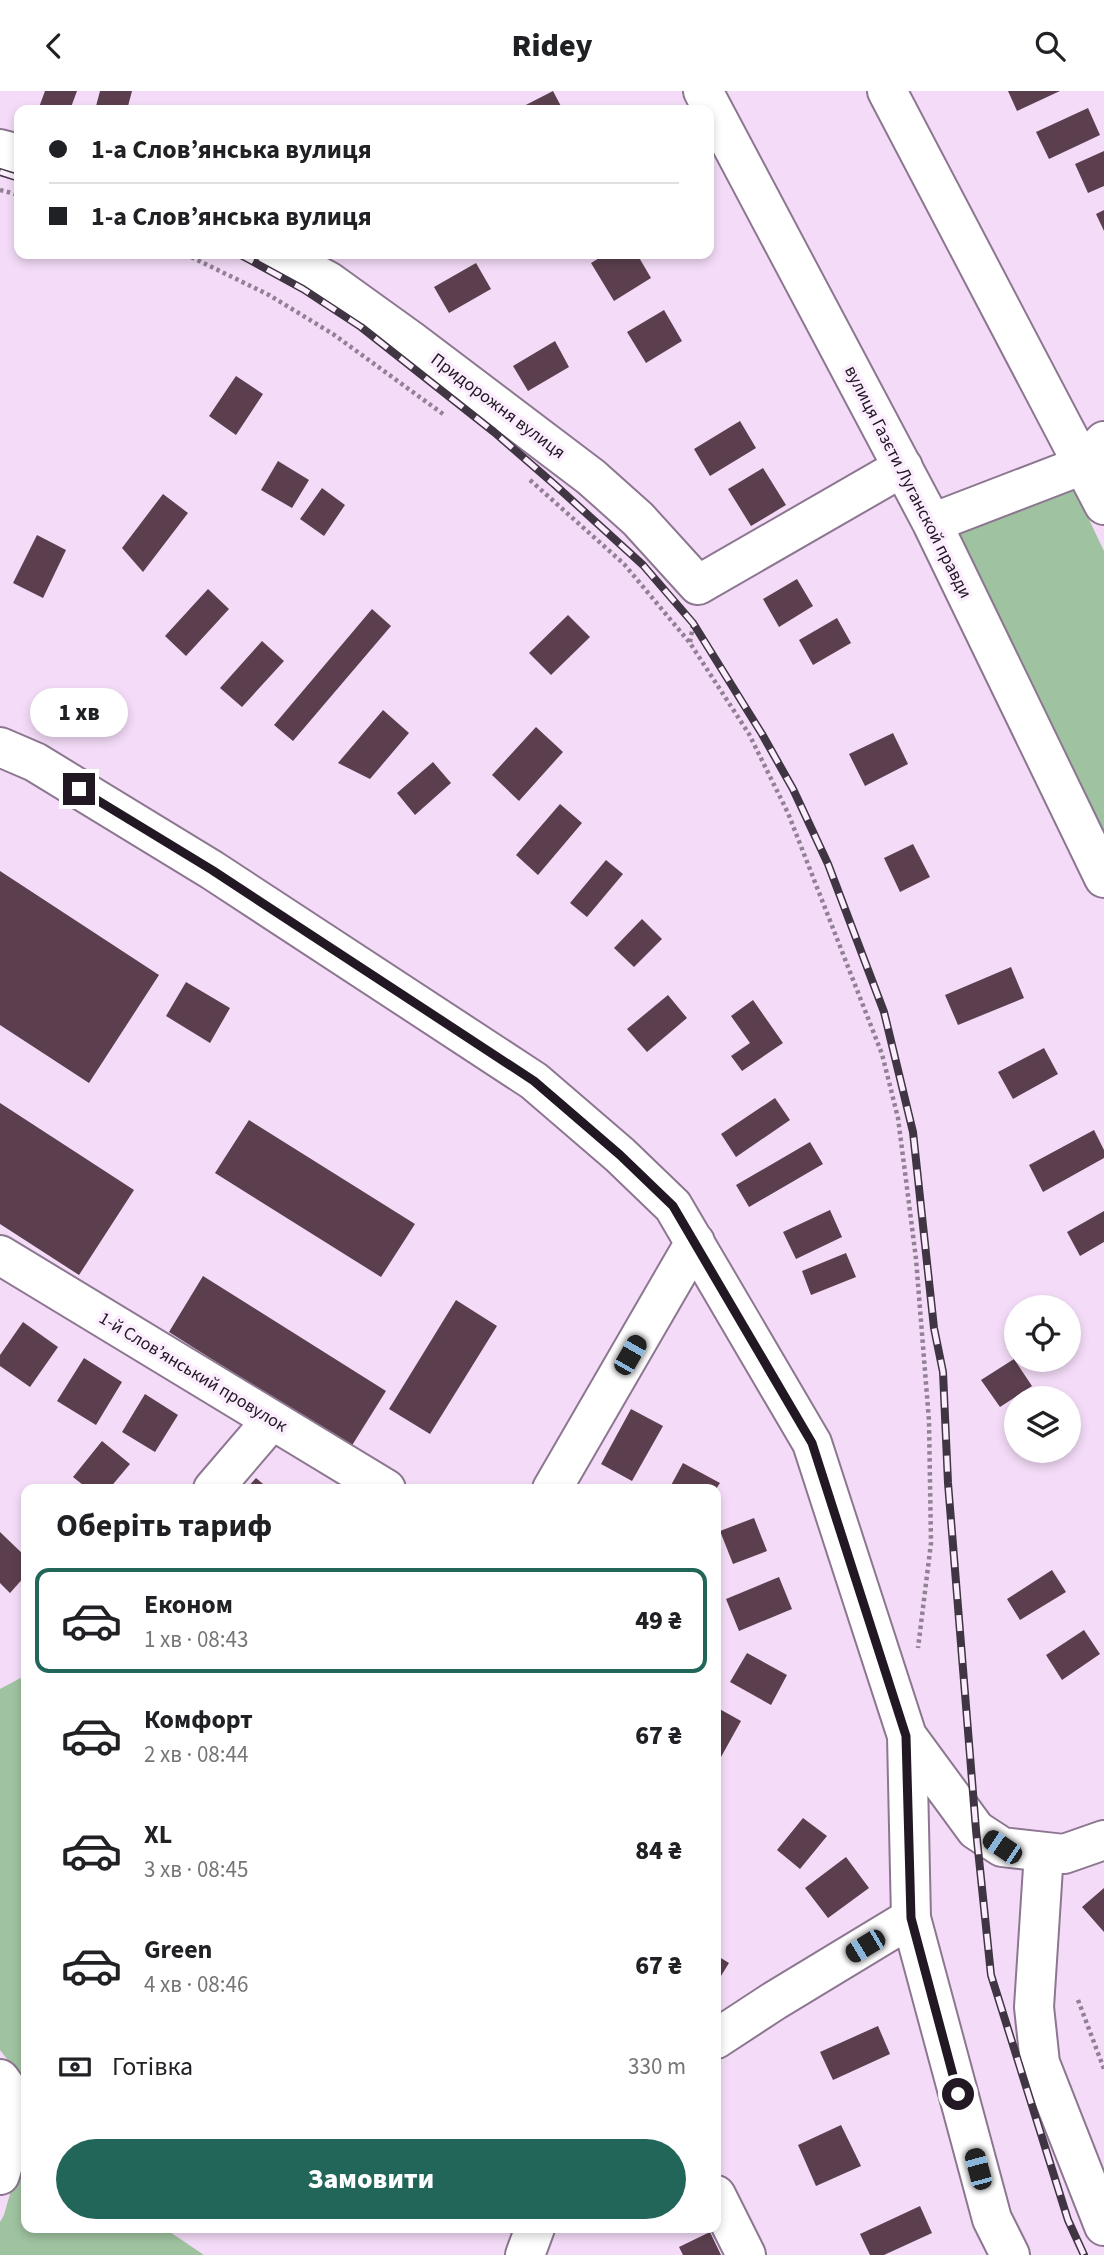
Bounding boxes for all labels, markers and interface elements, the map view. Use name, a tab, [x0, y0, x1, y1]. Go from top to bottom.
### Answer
text: Ridey	[512, 23, 592, 69]
icon: back	[35, 27, 73, 65]
icon: search	[1031, 27, 1069, 65]
text: 1-а Слов’янська вулиця	[91, 131, 372, 168]
text: 1-а Слов’янська вулиця	[91, 198, 372, 235]
street label: Придорожня вулиця	[426, 347, 570, 465]
street label: вулиця Газєти Луганской правди	[838, 361, 978, 603]
callout: 1 хв	[30, 687, 128, 737]
text: 1 хв	[58, 696, 100, 729]
route end	[63, 773, 95, 805]
map controls	[1004, 1295, 1081, 1463]
button: locate	[1004, 1295, 1081, 1372]
street label: 1-й Слов’янський провулок	[94, 1306, 292, 1438]
car	[611, 1332, 650, 1378]
button: layers	[1004, 1386, 1081, 1463]
text: Оберіть тариф	[56, 1503, 272, 1549]
text: Економ	[144, 1586, 233, 1623]
icon: car	[60, 1589, 123, 1652]
text: 49 ₴	[635, 1602, 682, 1639]
text: 1 хв · 08:43	[144, 1623, 248, 1656]
text: Комфорт	[144, 1701, 253, 1738]
icon: car	[60, 1704, 123, 1767]
text: 67 ₴	[635, 1717, 682, 1754]
text: 2 хв · 08:44	[144, 1738, 248, 1771]
text: XL	[144, 1816, 172, 1853]
icon: car	[60, 1819, 123, 1882]
car	[979, 1827, 1026, 1867]
text: 84 ₴	[635, 1832, 682, 1869]
text: 3 хв · 08:45	[144, 1853, 248, 1886]
car	[842, 1926, 889, 1966]
text: Green	[144, 1931, 212, 1968]
icon: car	[60, 1934, 123, 1997]
text: 67 ₴	[635, 1947, 682, 1984]
text: 4 хв · 08:46	[144, 1968, 248, 2001]
icon: cash	[56, 2048, 94, 2086]
text: Готівка	[112, 2048, 193, 2085]
text: 330 m	[628, 2050, 686, 2083]
route start	[942, 2078, 974, 2110]
button: Замовити	[56, 2139, 686, 2219]
car	[963, 2146, 994, 2192]

